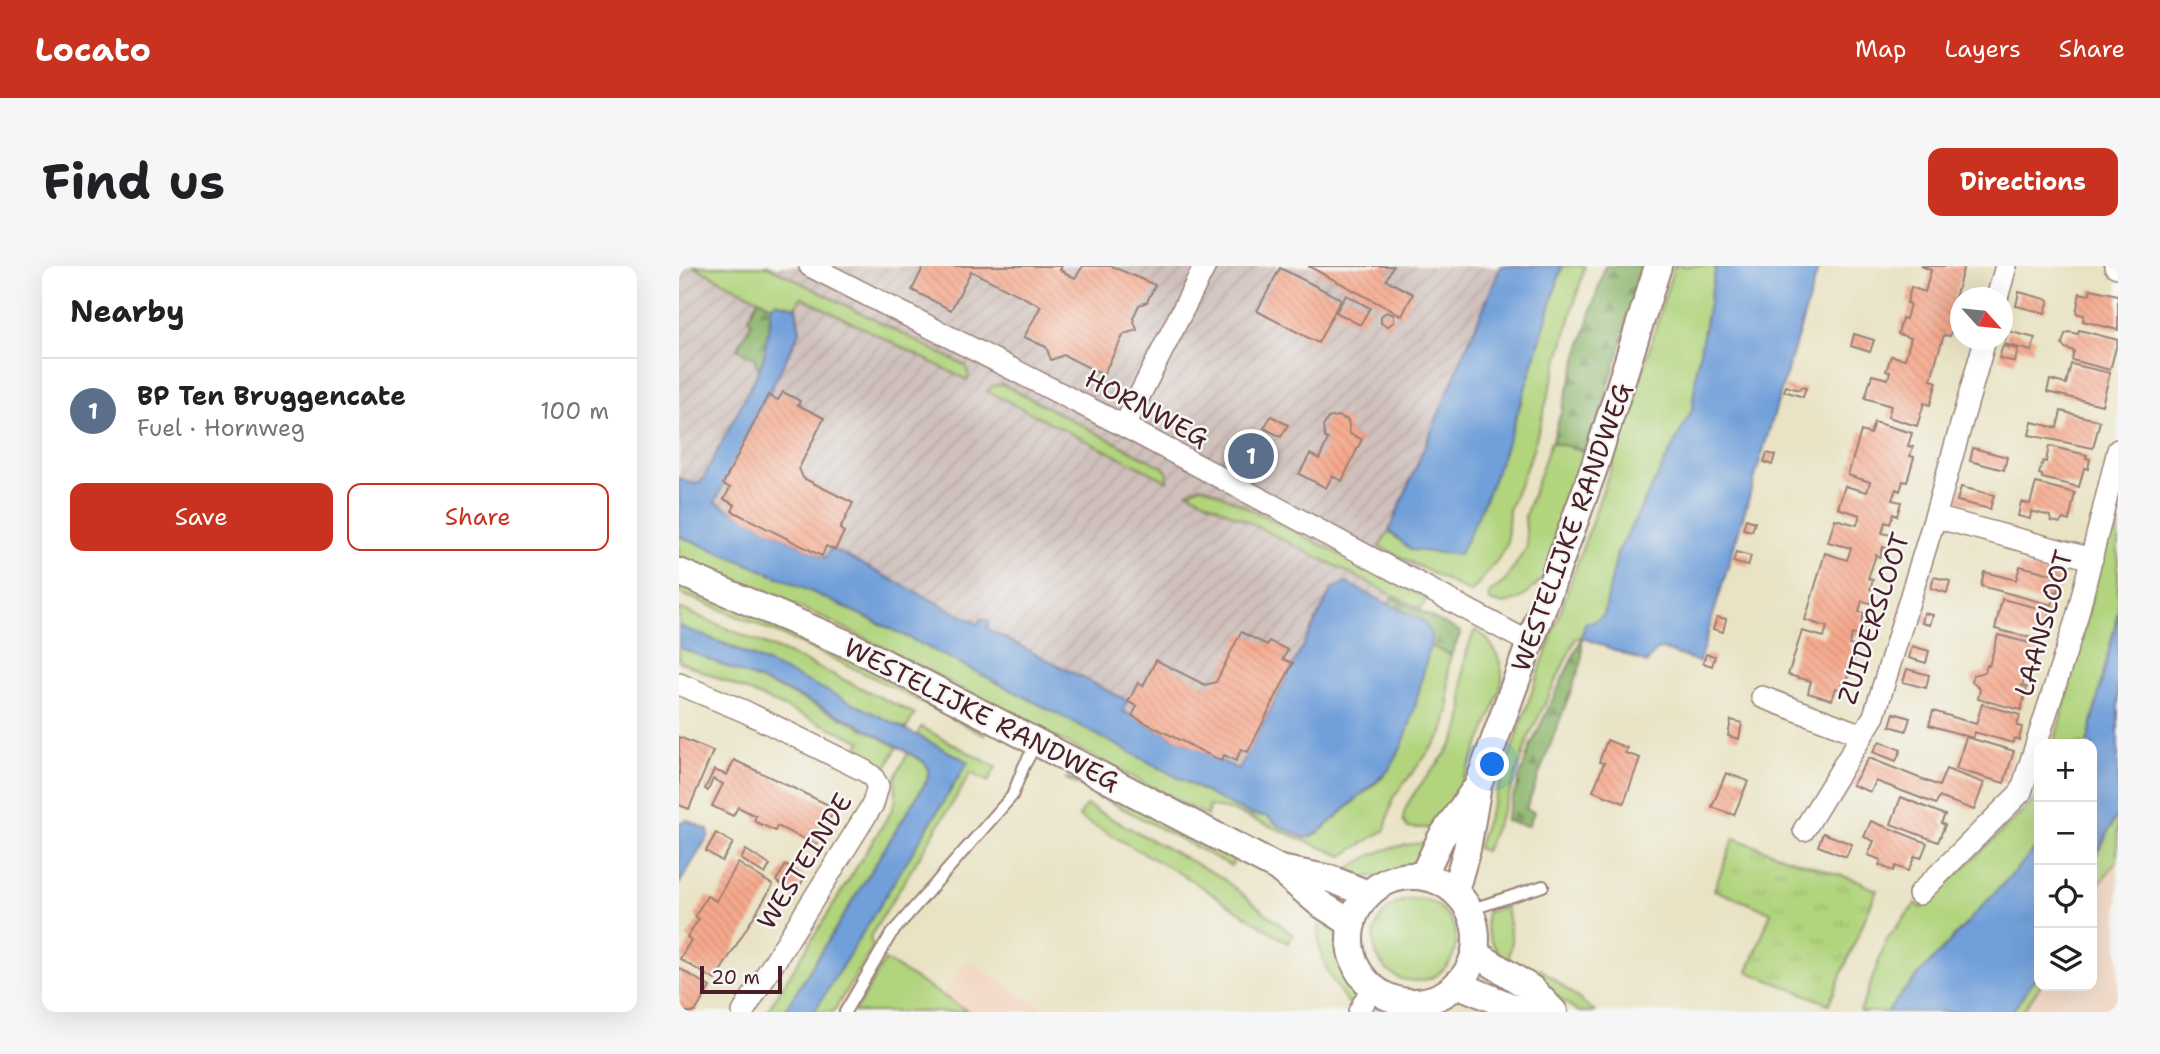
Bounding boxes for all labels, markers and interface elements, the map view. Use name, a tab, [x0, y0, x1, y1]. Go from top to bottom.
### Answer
text: Locato	[35, 27, 151, 72]
text: Map	[1855, 33, 1906, 65]
text: Layers	[1944, 33, 2021, 65]
text: Share	[2059, 33, 2125, 65]
button: Directions	[1928, 148, 2118, 216]
text: Find us	[42, 149, 225, 215]
north arrow	[1950, 287, 2013, 350]
text: Nearby	[70, 291, 185, 332]
street label: HORNWEG	[1079, 361, 1215, 455]
text: BP Ten Bruggencate	[137, 378, 406, 413]
street label: WESTELIJKE RANDWEG	[1502, 378, 1640, 676]
text: 1	[88, 396, 98, 426]
text: 100 m	[540, 396, 609, 426]
text: Fuel · Hornweg	[137, 413, 305, 443]
pin: 1	[1228, 430, 1274, 482]
button: Save	[70, 483, 333, 551]
button: Share	[347, 483, 609, 551]
street label: ZUIDERSLOOT	[1829, 528, 1917, 708]
street label: LAANSLOOT	[2005, 546, 2081, 700]
street label: WESTELIJKE RANDWEG	[838, 629, 1126, 799]
map controls	[2034, 739, 2097, 991]
button: +	[2034, 739, 2097, 802]
your location	[1475, 747, 1509, 781]
street label: WESTEINDE	[748, 786, 860, 936]
button: −	[2034, 802, 2097, 865]
button: locate	[2034, 865, 2097, 928]
button: layers	[2034, 928, 2097, 991]
scale bar	[700, 963, 782, 995]
text: 20 m	[711, 965, 760, 990]

